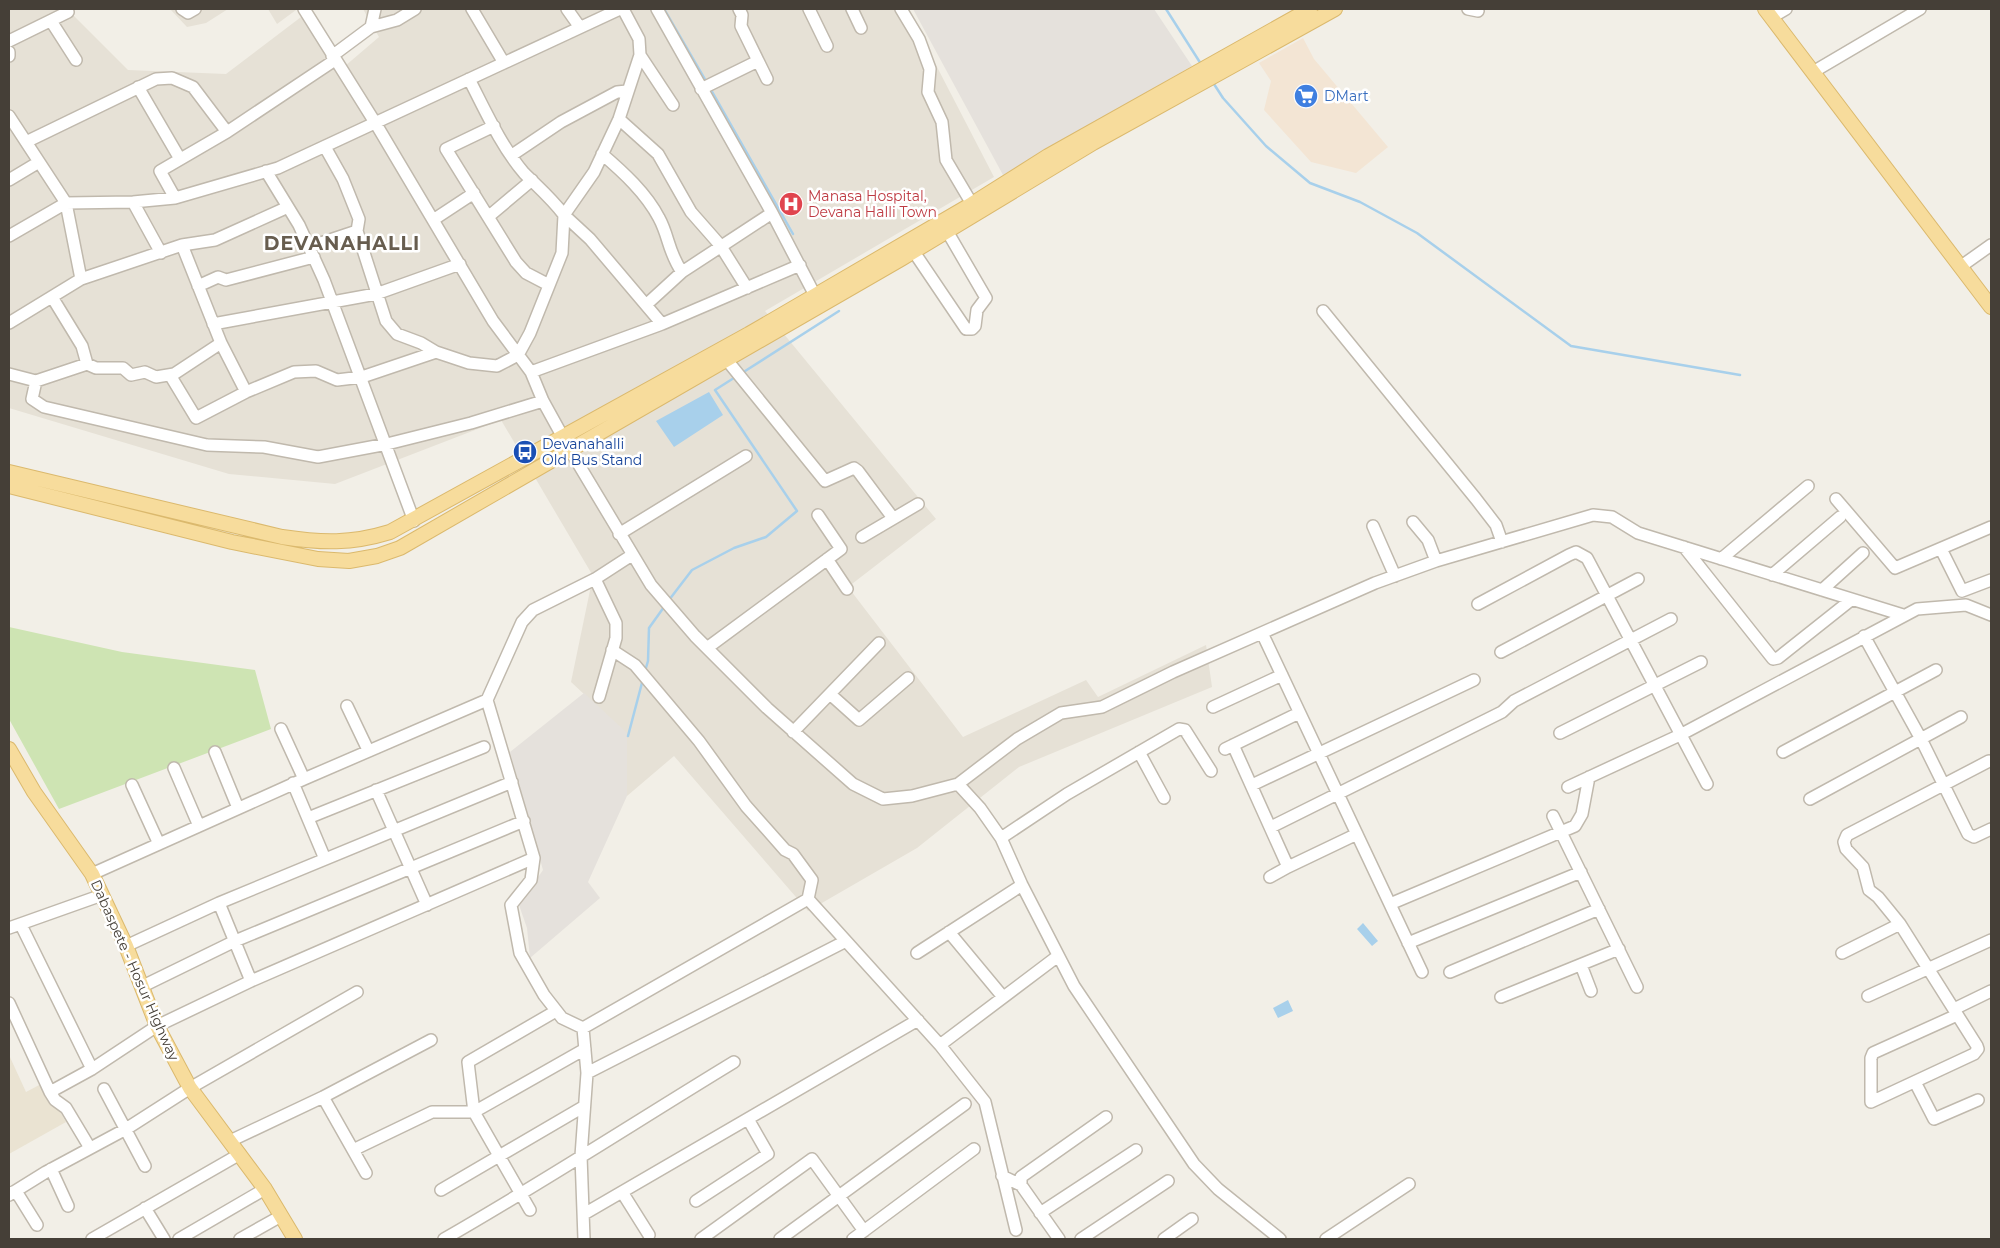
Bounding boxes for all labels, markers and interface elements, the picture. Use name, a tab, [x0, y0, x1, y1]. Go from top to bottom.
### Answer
supermarket icon: DMart	[1293, 83, 1319, 109]
place label: DMart	[1324, 87, 1369, 105]
place label: Manasa Hospital, Devana Halli Town	[808, 187, 937, 221]
hospital icon: Manasa Hospital, Devana Halli Town	[778, 191, 804, 217]
district label: DEVANAHALLI	[264, 232, 420, 255]
place label: Devanahalli Old Bus Stand	[542, 435, 642, 469]
bus stop icon: Devanahalli Old Bus Stand	[512, 439, 538, 465]
street label: Dabaspete - Hosur Highway	[87, 877, 183, 1064]

